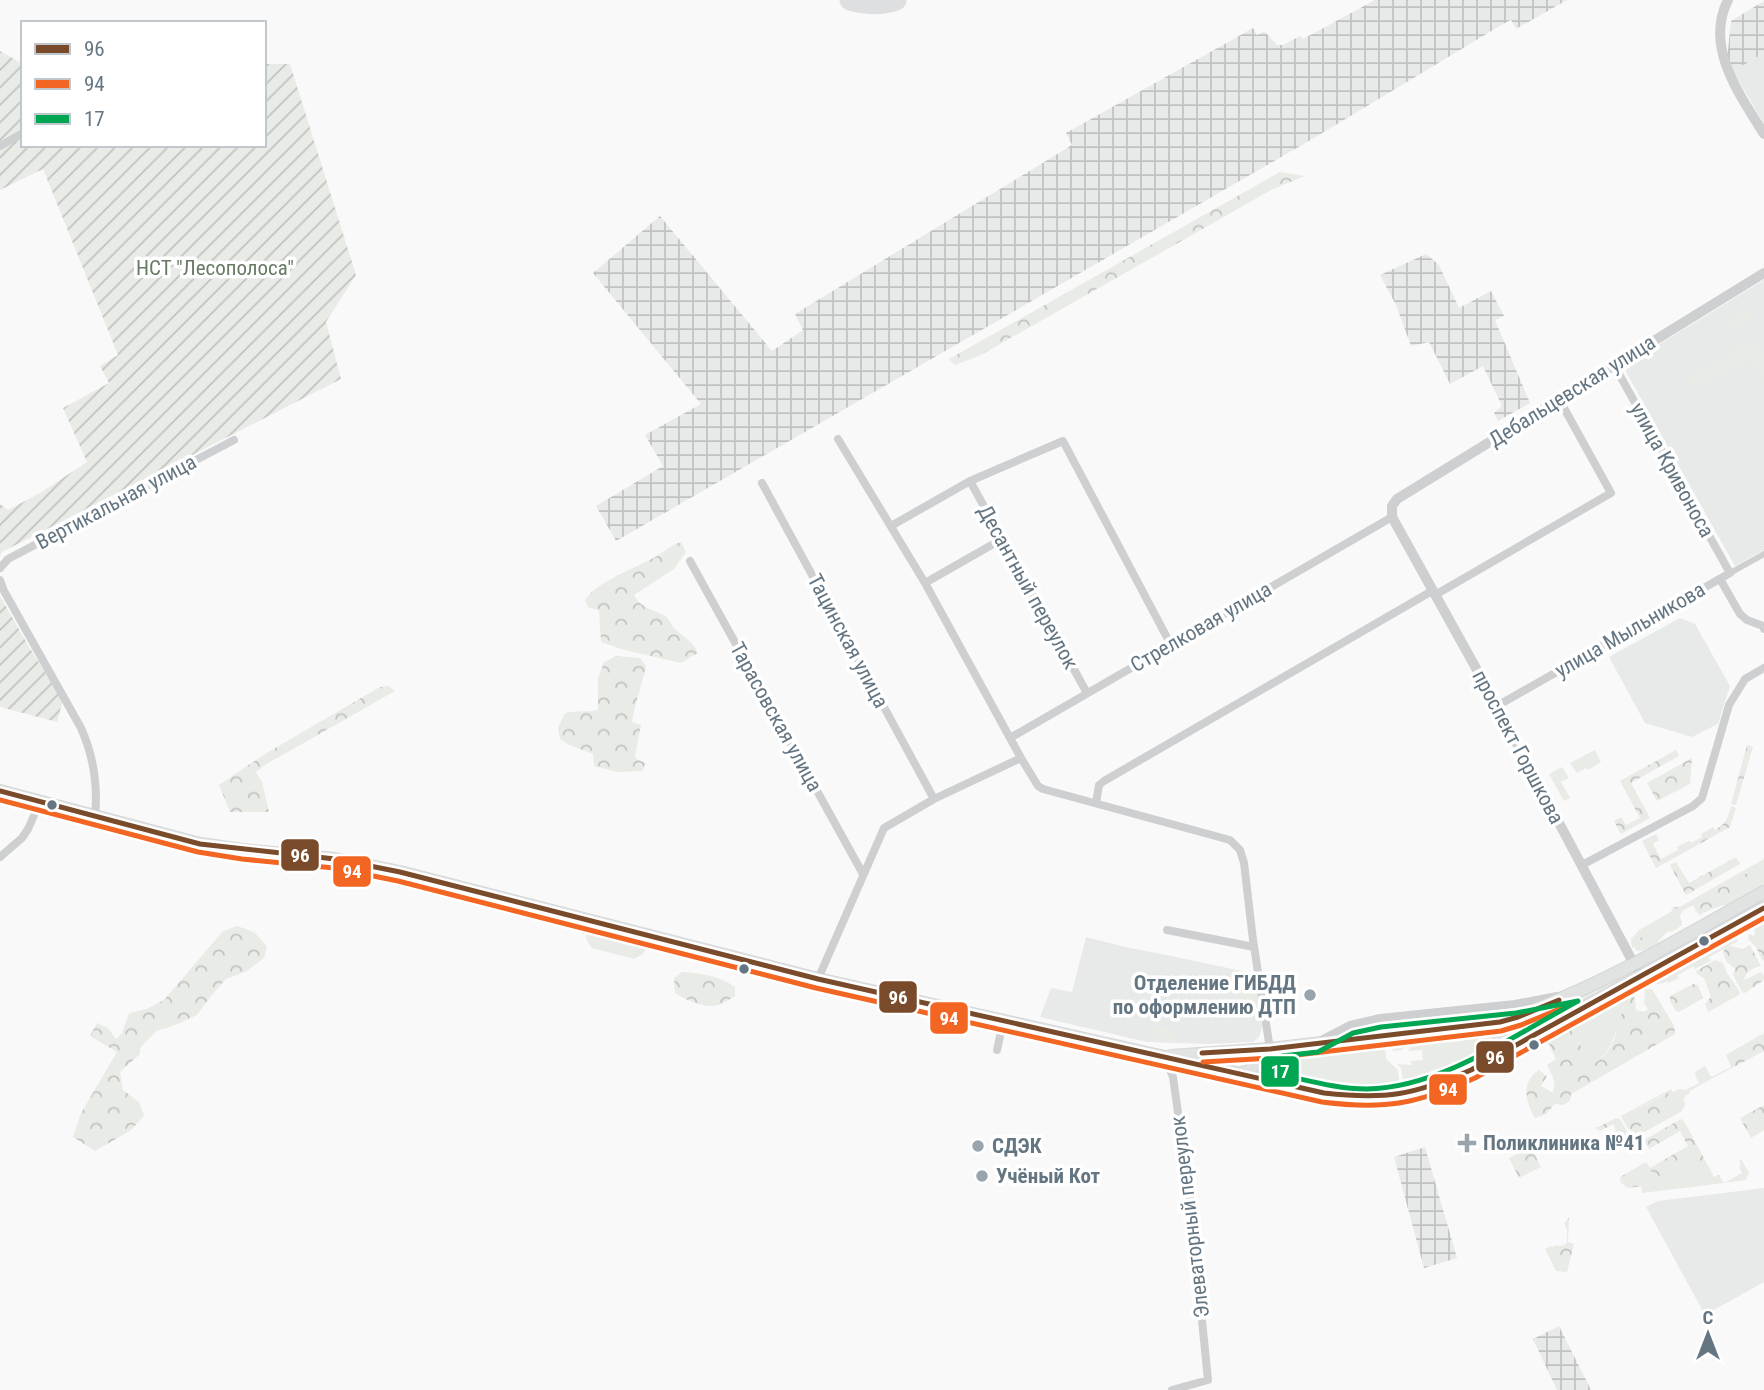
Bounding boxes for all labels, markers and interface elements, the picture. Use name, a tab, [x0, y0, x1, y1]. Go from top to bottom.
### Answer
legend	[21, 21, 266, 147]
text: 96	[84, 37, 105, 61]
text: 94	[84, 72, 105, 96]
text: 17	[84, 107, 105, 131]
park label: НСТ "Лесополоса"	[136, 256, 294, 280]
street label: Дебальцевская улица	[1484, 330, 1660, 452]
street label: улица Кривоноса	[1625, 398, 1719, 542]
street label: Вертикальная улица	[32, 450, 200, 554]
street label: Десантный переулок	[973, 501, 1083, 673]
street label: Тацинская улица	[803, 570, 893, 712]
street label: Стрелковая улица	[1126, 577, 1276, 677]
street label: улица Мыльникова	[1551, 577, 1709, 683]
street label: Тарасовская улица	[725, 638, 827, 796]
street label: проспект Горшкова	[1467, 666, 1569, 828]
unlabelled marker	[45, 798, 59, 812]
line badge: 96	[280, 838, 320, 872]
text: 96	[290, 844, 310, 867]
line badge: 94	[332, 855, 372, 888]
text: 94	[342, 860, 362, 883]
unlabelled marker	[1697, 934, 1711, 948]
unlabelled marker	[737, 962, 751, 976]
place label: Отделение ГИБДД по оформлению ДТП	[1113, 971, 1296, 1019]
line badge: 96	[878, 980, 918, 1014]
text: 96	[888, 986, 908, 1009]
marker: Отделение ГИБДД по оформлению ДТП	[1302, 987, 1318, 1003]
line badge: 94	[929, 1001, 969, 1035]
text: 94	[939, 1007, 959, 1030]
unlabelled marker	[1527, 1038, 1541, 1052]
line badge: 96	[1475, 1040, 1515, 1074]
text: 96	[1485, 1046, 1505, 1069]
line badge: 17	[1260, 1055, 1300, 1088]
text: 17	[1270, 1060, 1290, 1083]
line badge: 94	[1428, 1073, 1468, 1106]
text: 94	[1438, 1078, 1458, 1101]
street label: Элеваторный переулок	[1166, 1115, 1214, 1319]
place label: Поликлиника №41	[1483, 1131, 1645, 1155]
marker: Поликлиника №41	[1457, 1133, 1477, 1153]
place label: СДЭК	[992, 1134, 1042, 1158]
marker: СДЭК	[970, 1138, 986, 1154]
place label: Учёный Кот	[996, 1164, 1101, 1188]
marker: Учёный Кот	[974, 1168, 990, 1184]
north arrow	[1673, 1299, 1743, 1369]
text: С	[1703, 1306, 1714, 1329]

